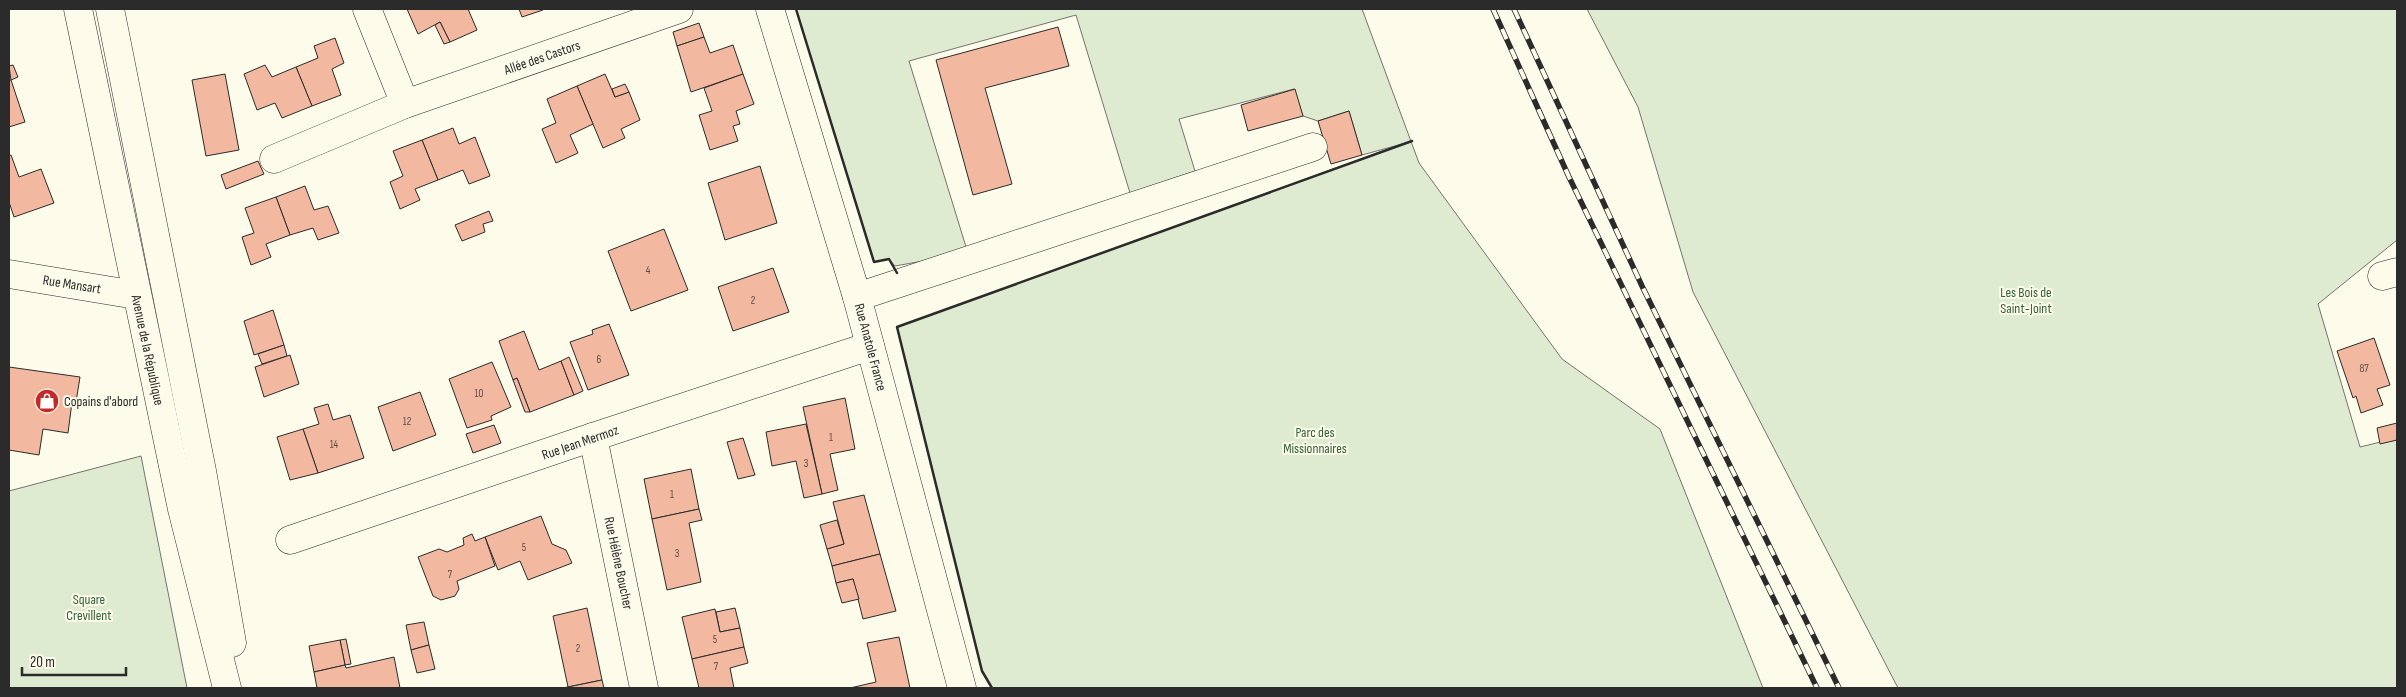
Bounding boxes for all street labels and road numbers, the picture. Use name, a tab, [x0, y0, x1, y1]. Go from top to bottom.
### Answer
street label: Allée des Castors	[501, 37, 582, 79]
street label: Rue Mansart	[42, 272, 102, 297]
street label: Avenue de la République	[127, 292, 168, 407]
street label: Rue Anatole France	[851, 302, 890, 393]
street label: Rue Jean Mermoz	[540, 421, 621, 464]
street label: Rue Hélène Boucher	[600, 515, 637, 611]

